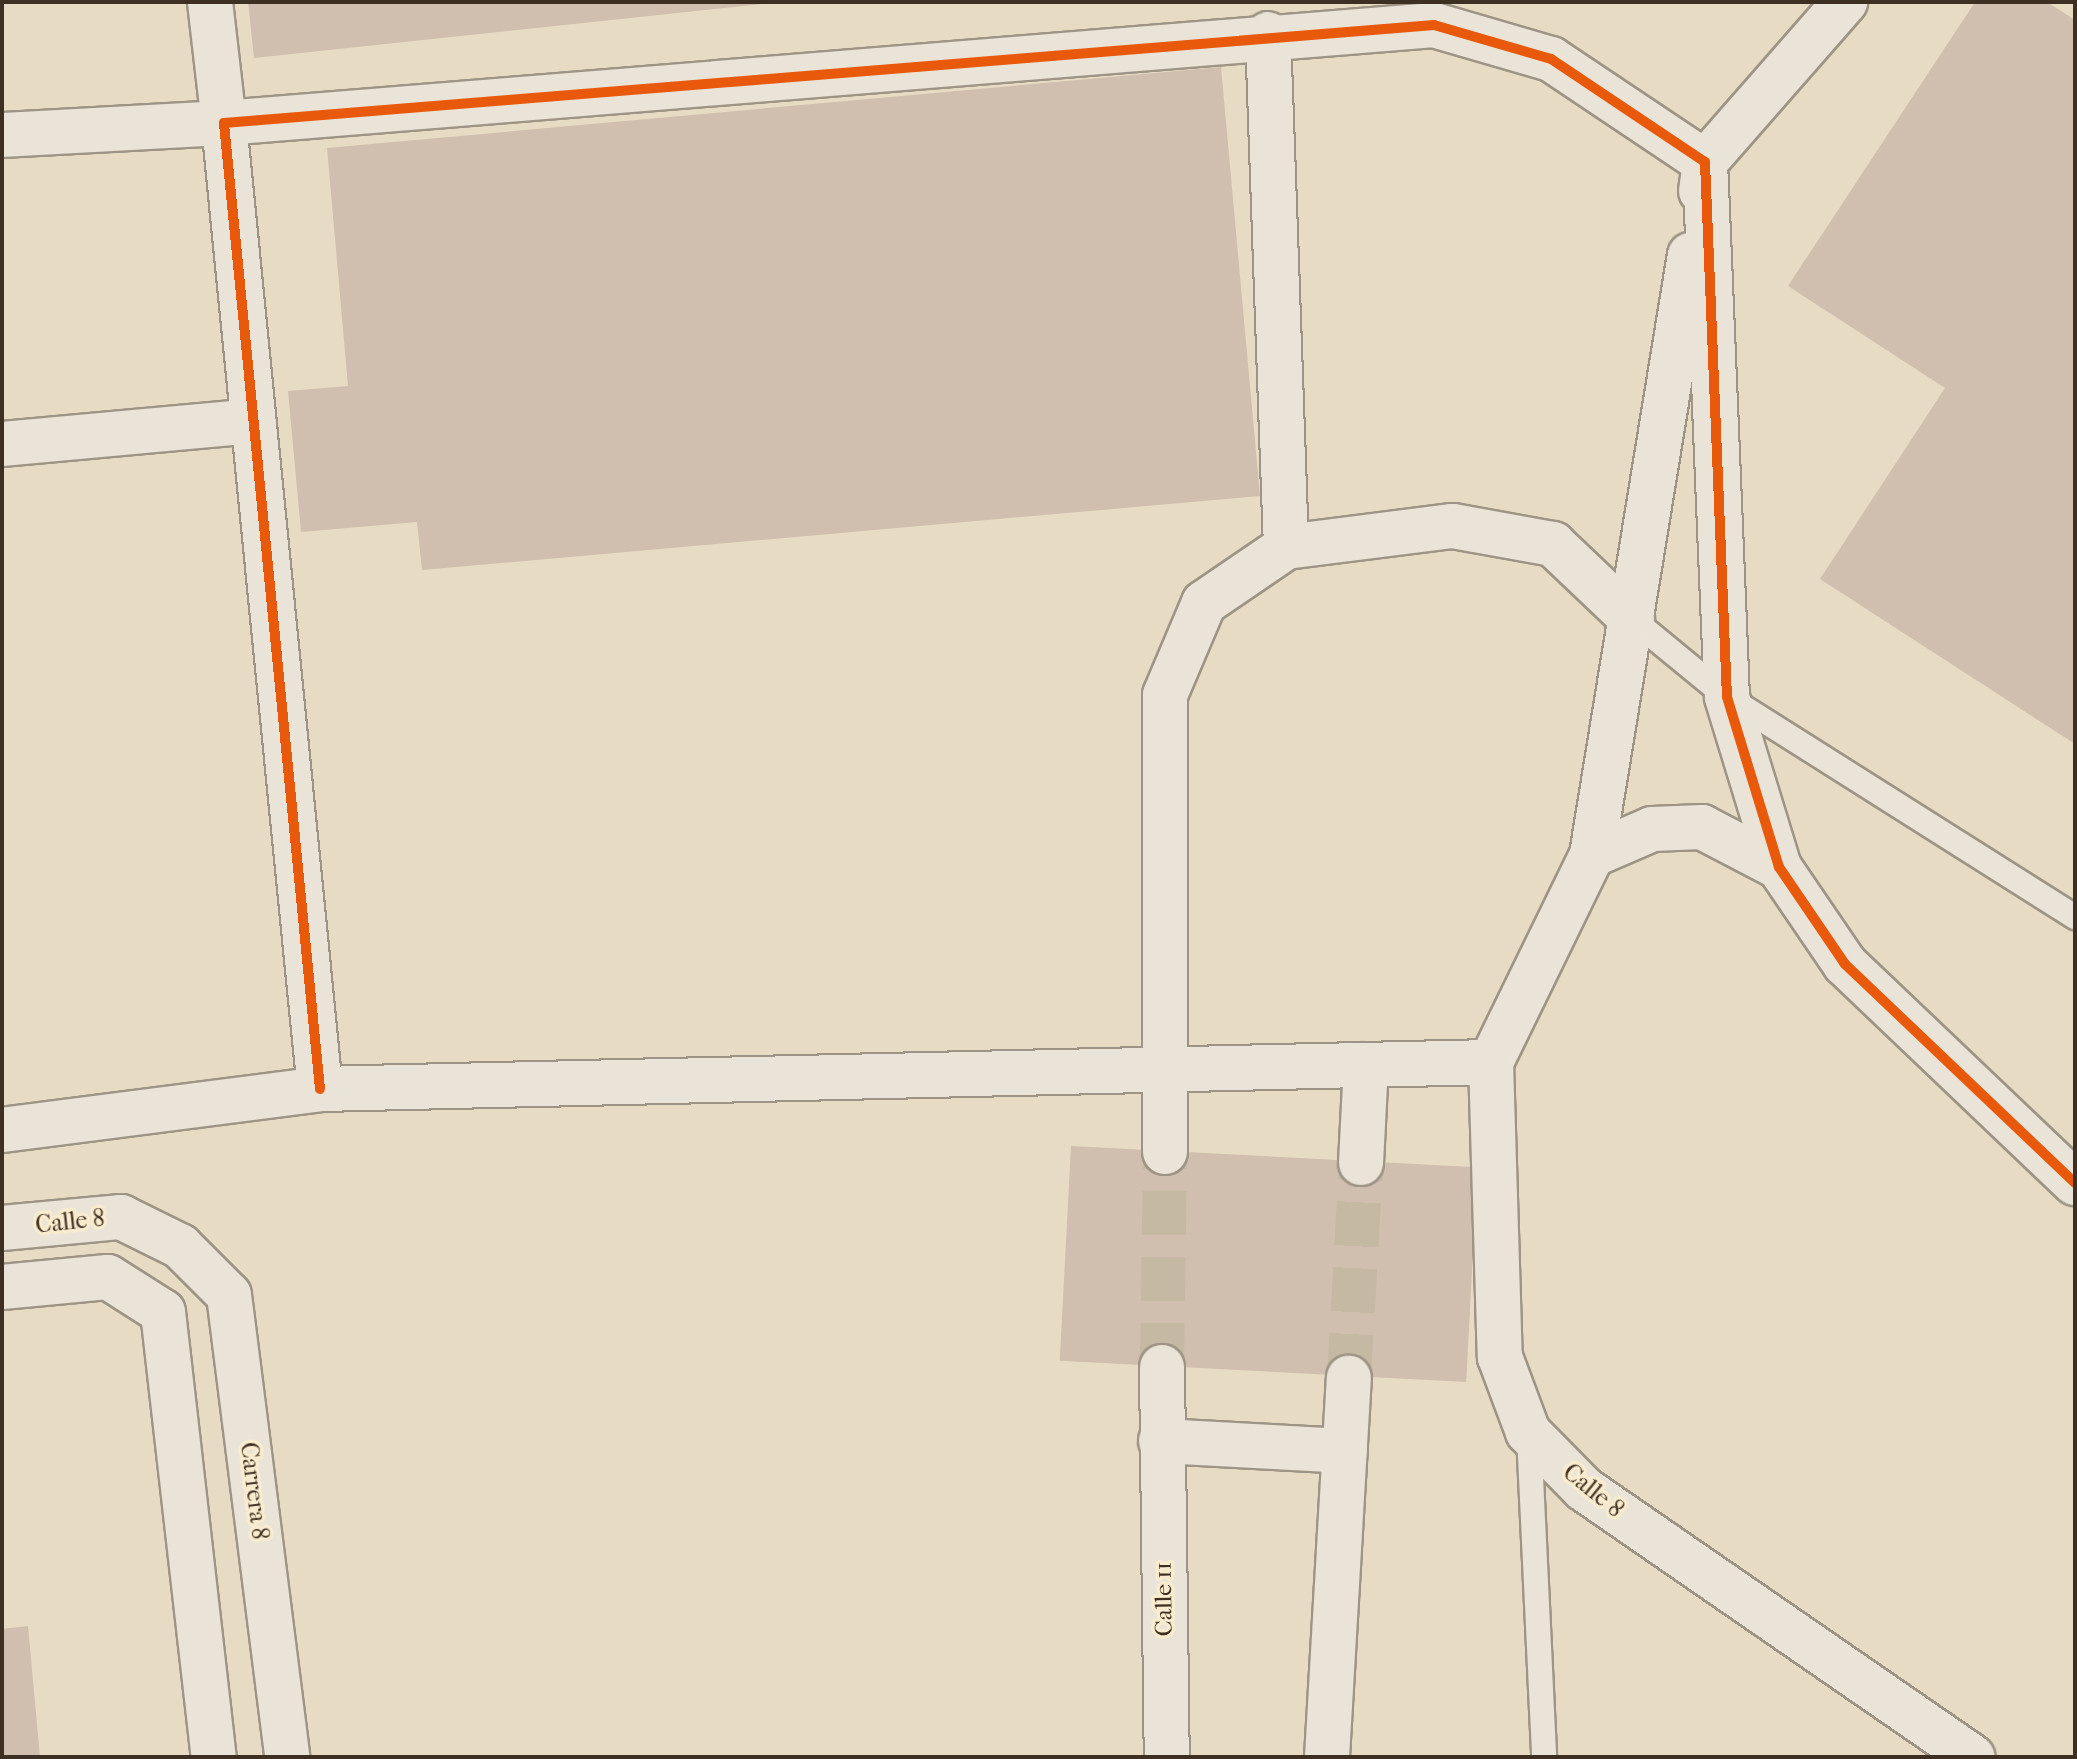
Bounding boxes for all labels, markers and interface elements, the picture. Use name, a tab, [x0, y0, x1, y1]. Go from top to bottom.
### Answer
street label: Calle 8	[34, 1204, 106, 1240]
street label: Carrera 8	[234, 1441, 274, 1541]
street label: Calle 8	[1557, 1458, 1629, 1524]
street label: Calle 11	[1149, 1562, 1179, 1636]

